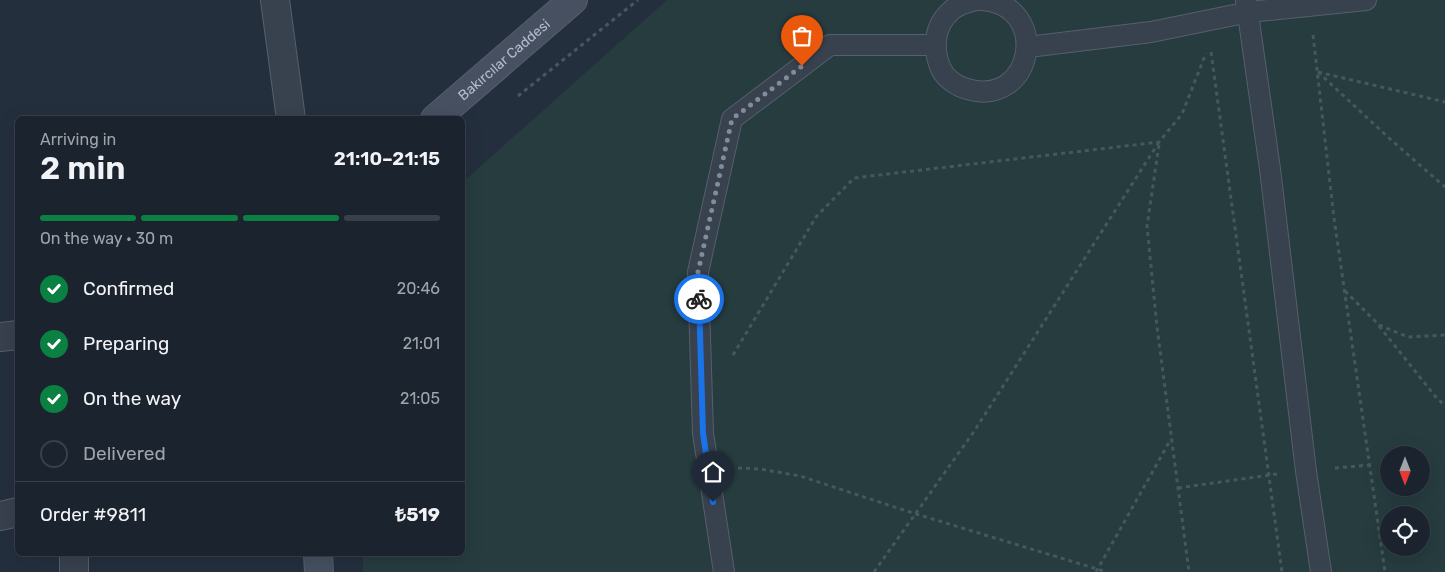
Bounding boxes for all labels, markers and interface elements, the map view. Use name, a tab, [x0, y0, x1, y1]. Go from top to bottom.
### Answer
pin	[781, 15, 823, 66]
street label: Bakırcılar Caddesi	[455, 16, 554, 104]
icon: bag	[788, 22, 816, 50]
text: Arriving in	[40, 130, 116, 149]
text: 21:10–21:15	[334, 147, 440, 170]
text: 2 min	[40, 149, 125, 187]
text: On the way · 30 m	[40, 229, 173, 248]
courier	[674, 274, 724, 324]
icon: check	[40, 275, 68, 303]
text: Confirmed	[83, 277, 174, 300]
text: 20:46	[397, 279, 440, 298]
icon: bike	[685, 285, 713, 313]
icon: check	[40, 330, 68, 358]
text: Preparing	[83, 332, 169, 355]
text: 21:01	[403, 334, 440, 353]
icon: check	[40, 385, 68, 413]
text: On the way	[83, 387, 181, 410]
text: 21:05	[400, 389, 440, 408]
text: Delivered	[83, 442, 166, 465]
north arrow	[1380, 446, 1430, 496]
map controls	[1380, 446, 1430, 556]
pin	[692, 451, 734, 502]
icon: home	[699, 458, 727, 486]
text: Order #9811	[40, 503, 146, 526]
text: ₺519	[395, 503, 440, 526]
button: locate	[1380, 506, 1430, 556]

